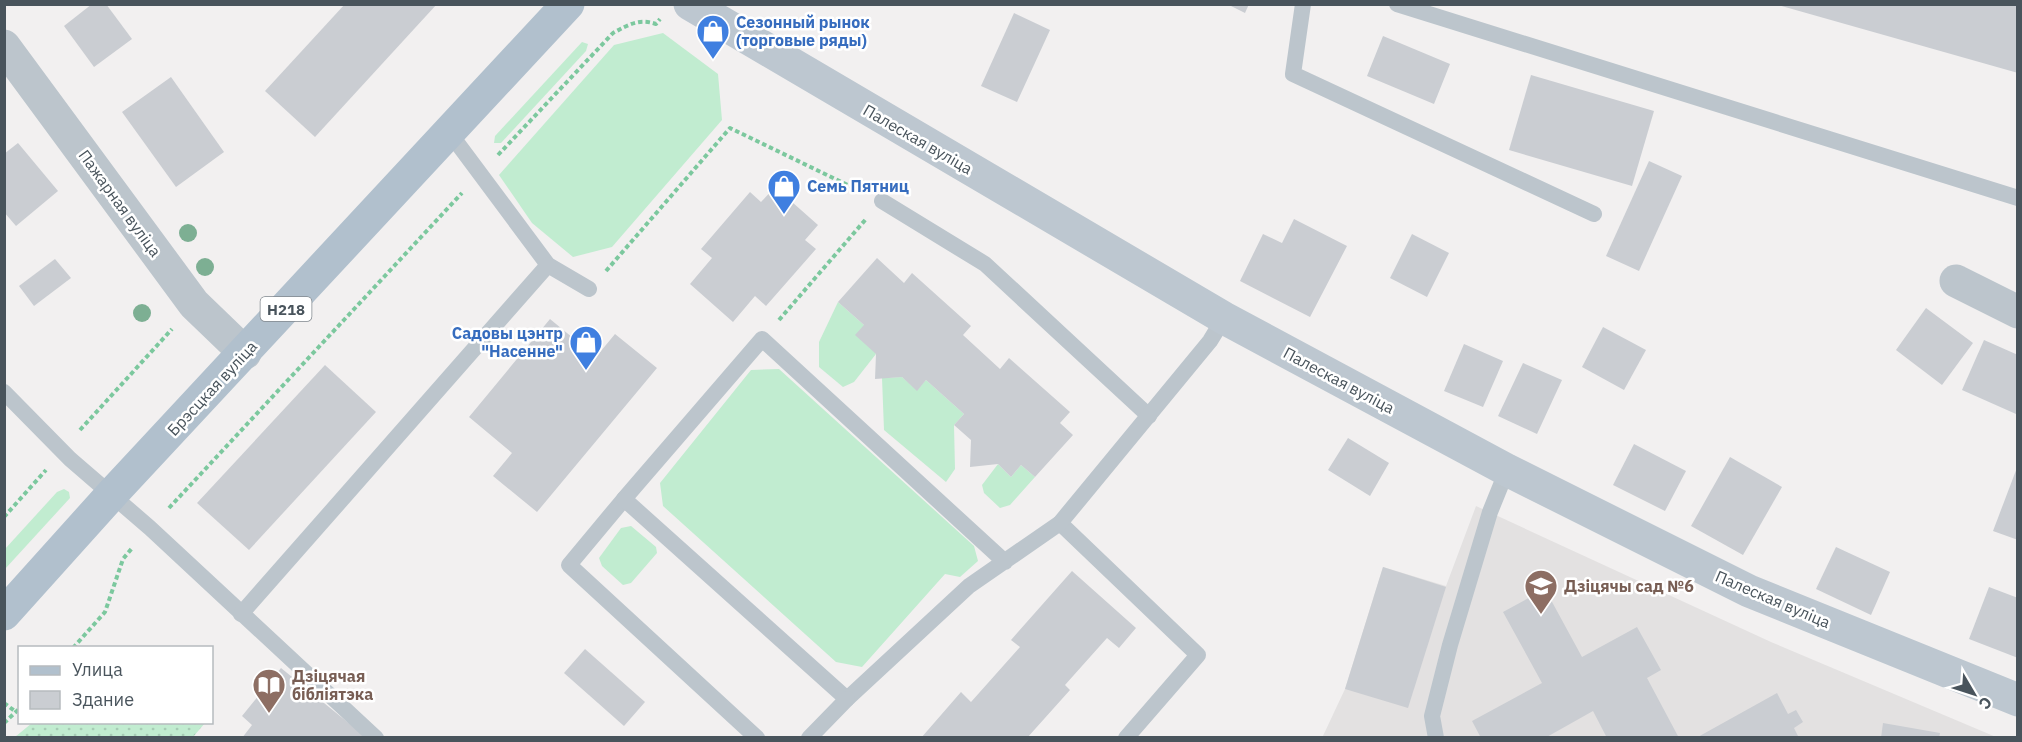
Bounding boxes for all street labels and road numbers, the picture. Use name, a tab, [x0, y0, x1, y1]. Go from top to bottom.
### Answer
street label: Палеская вуліца	[860, 100, 977, 179]
street label: Пажарная вуліца	[74, 145, 166, 261]
road number: Н218	[260, 297, 312, 321]
street label: Брэсцкая вуліца	[163, 336, 261, 440]
street label: Палеская вуліца	[1280, 342, 1398, 418]
street label: Палеская вуліца	[1713, 566, 1834, 632]

